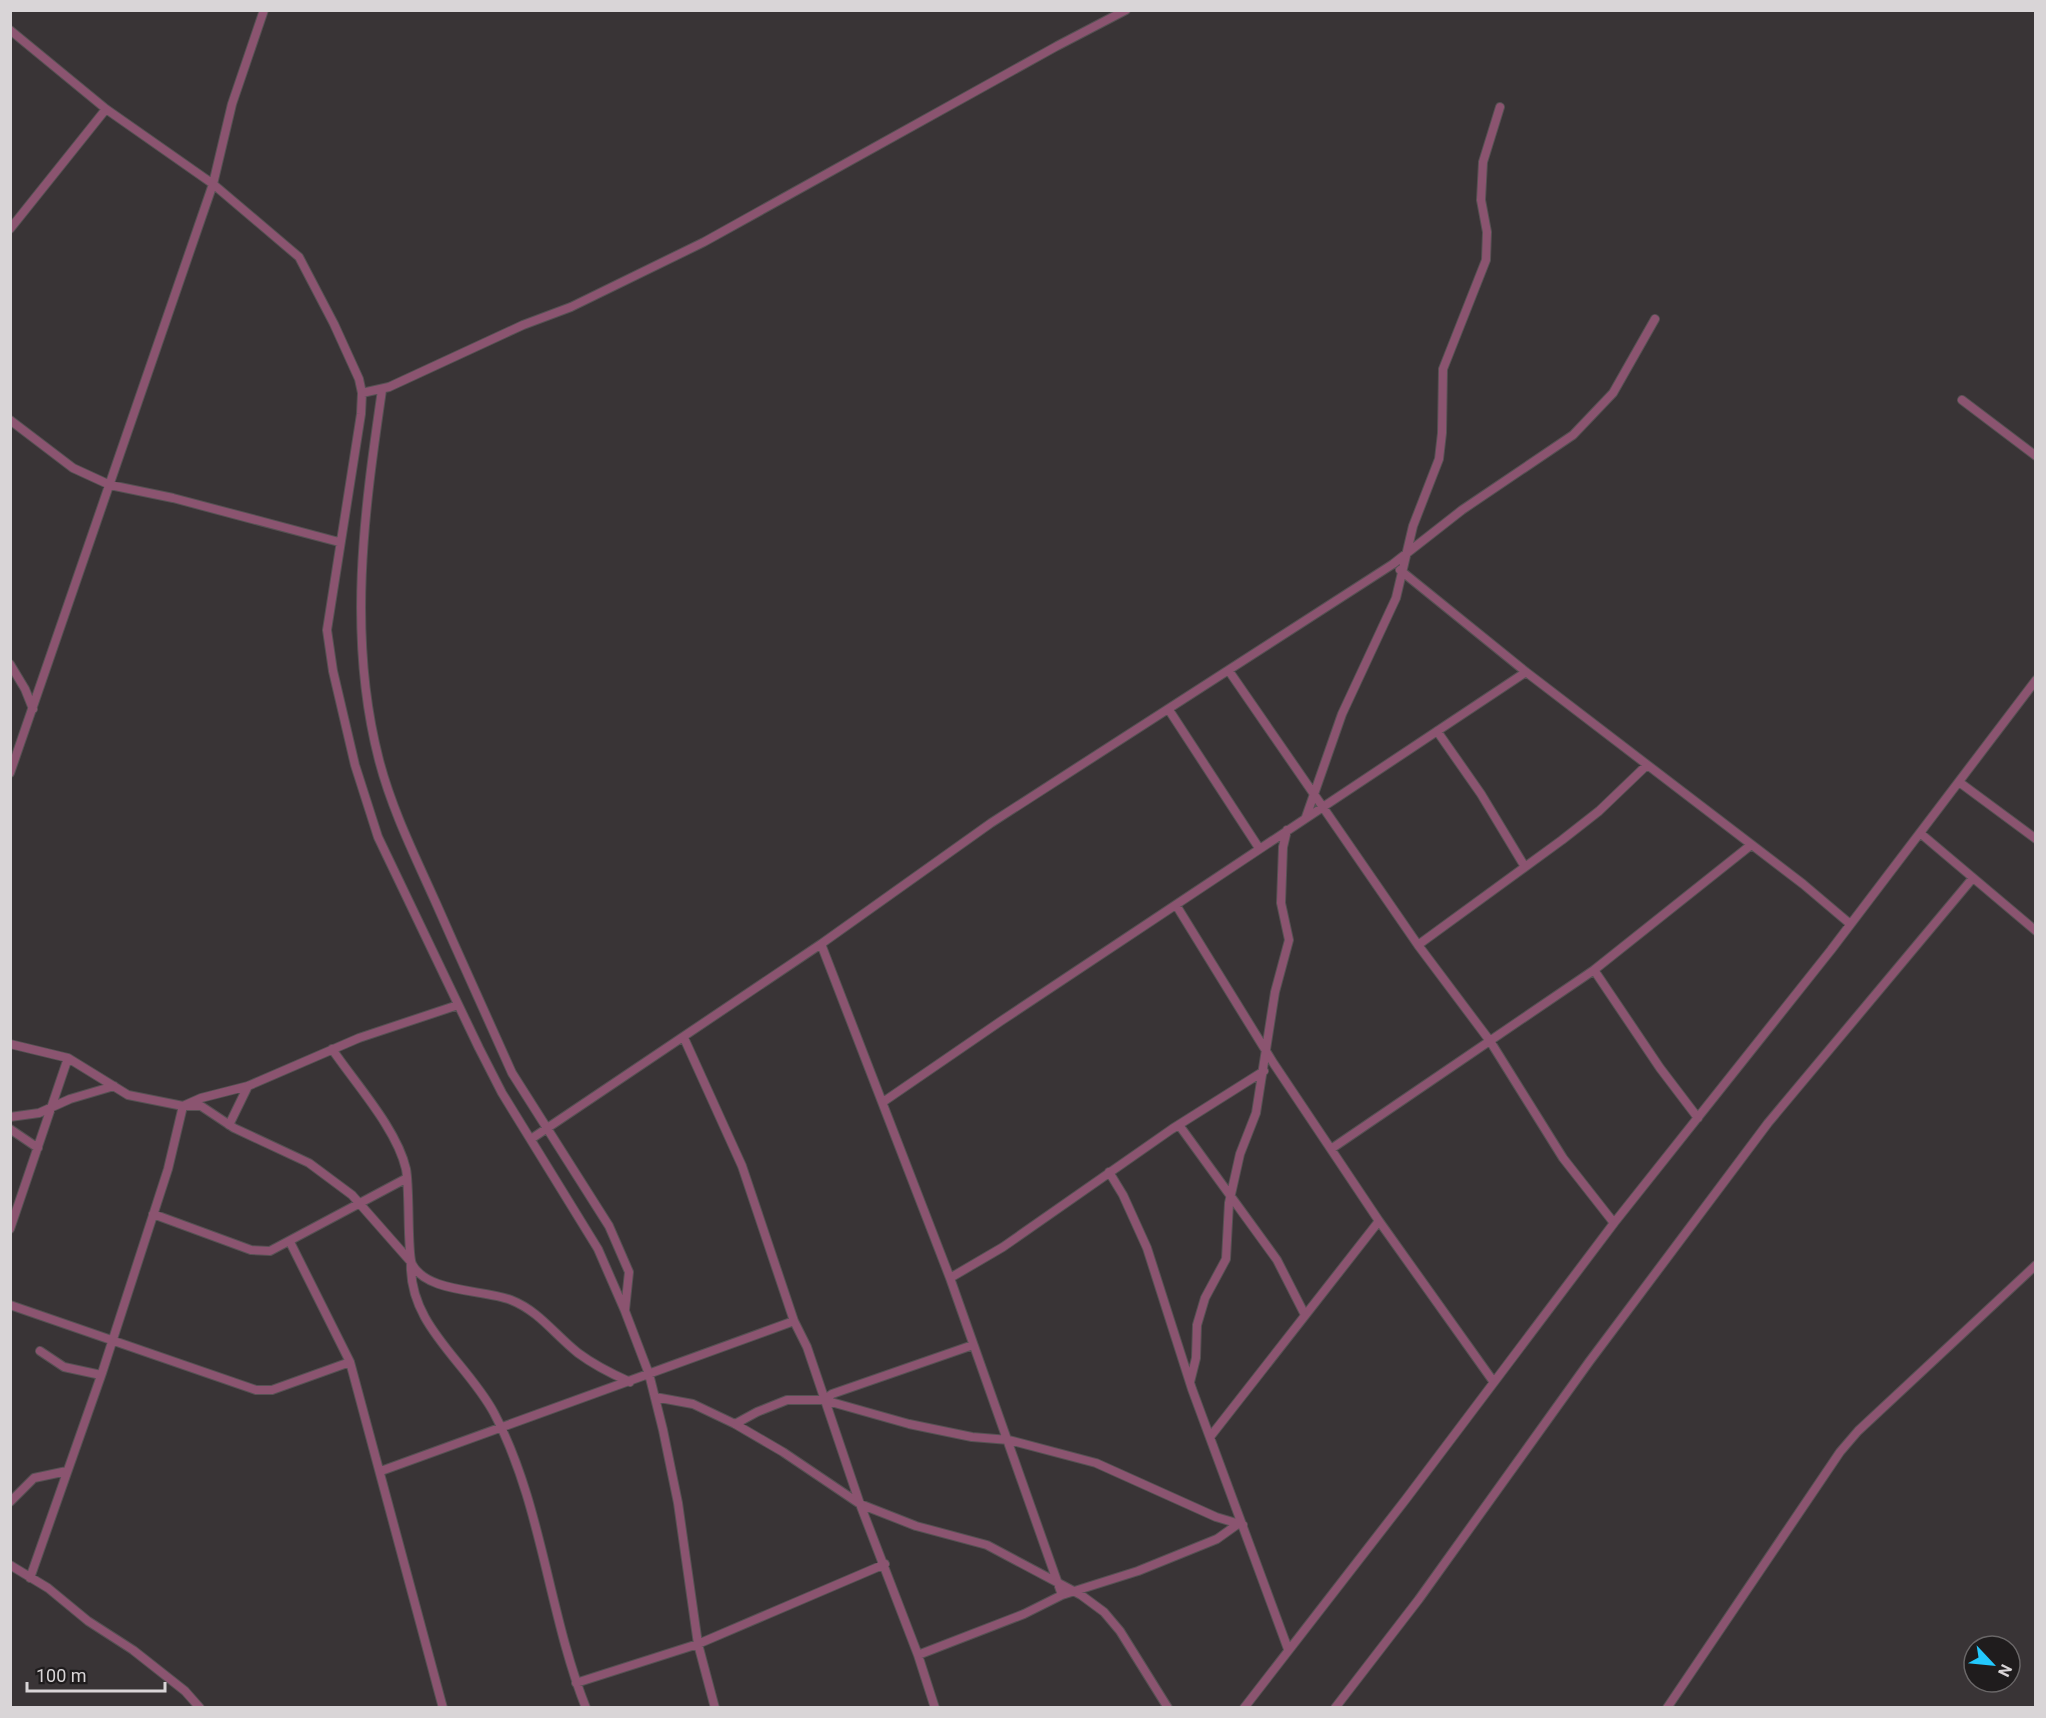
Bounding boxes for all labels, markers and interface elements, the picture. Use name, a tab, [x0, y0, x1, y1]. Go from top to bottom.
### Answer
north arrow	[1962, 1634, 2022, 1694]
scale bar	[27, 1655, 165, 1693]
text: N	[1994, 1661, 2016, 1680]
text: 100 m	[36, 1665, 87, 1686]

